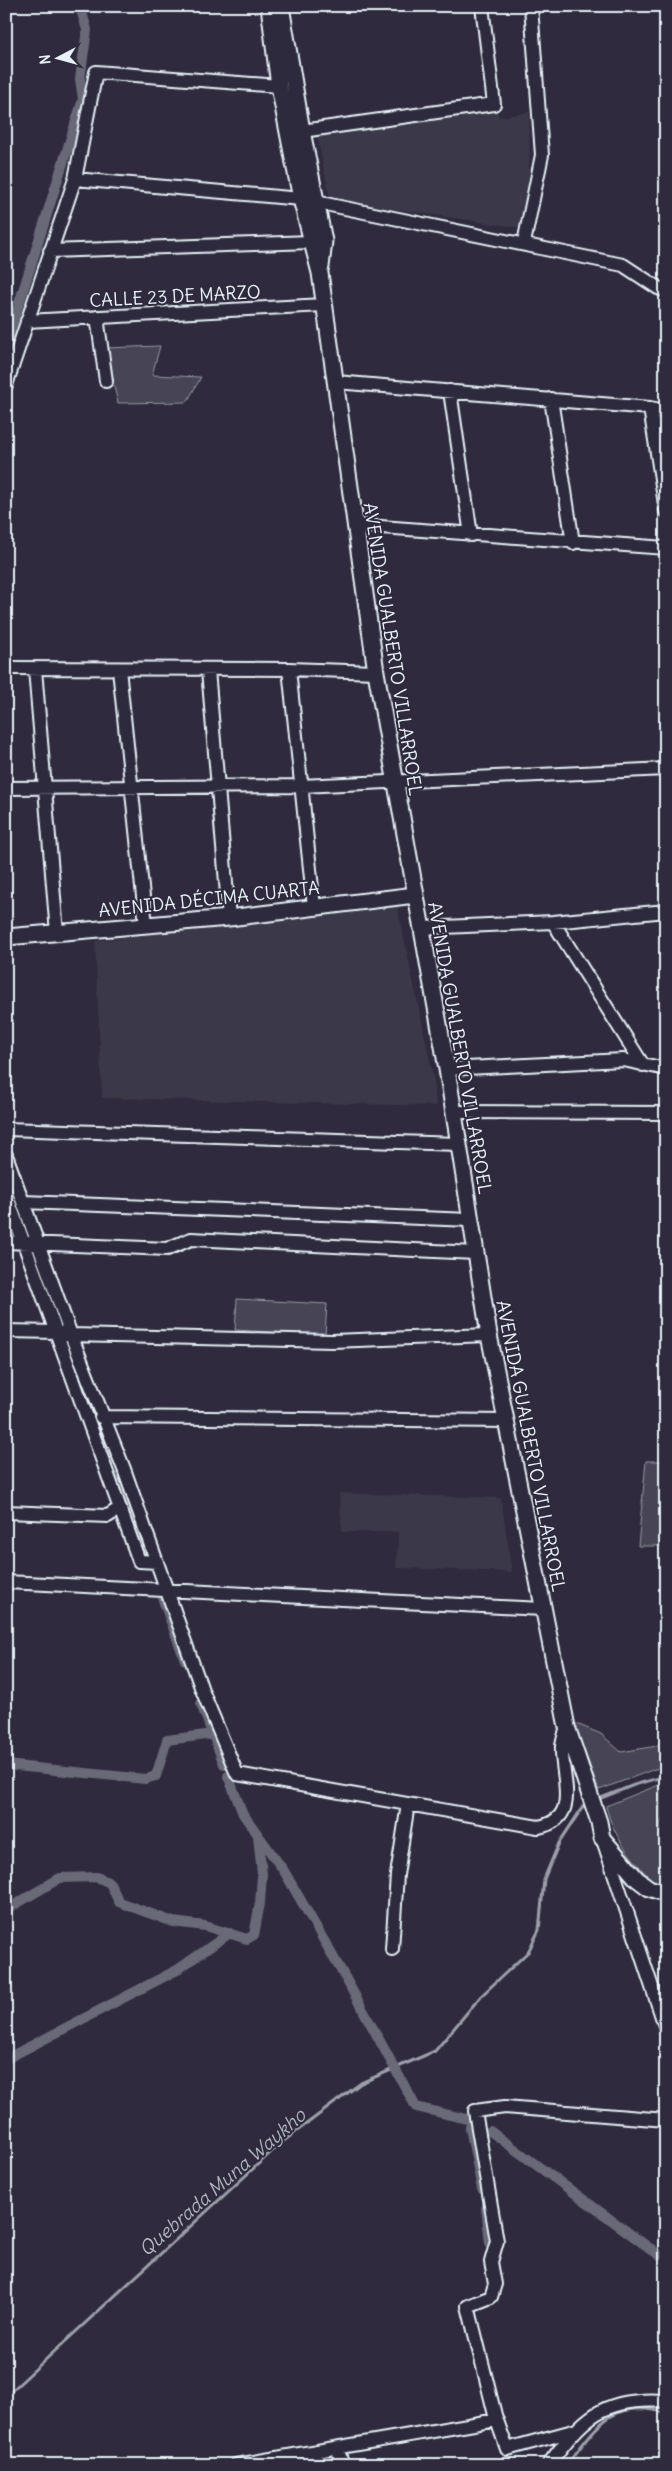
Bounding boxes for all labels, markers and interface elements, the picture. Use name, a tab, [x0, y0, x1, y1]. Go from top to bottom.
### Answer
north arrow	[32, 32, 82, 82]
text: N	[36, 54, 55, 65]
street label: CALLE 23 DE MARZO	[89, 280, 261, 312]
street label: AVENIDA GUALBERTO VILLARROEL	[358, 501, 428, 797]
street label: AVENIDA DÉCIMA CUARTA	[97, 876, 321, 922]
street label: AVENIDA GUALBERTO VILLARROEL	[423, 900, 497, 1196]
street label: AVENIDA GUALBERTO VILLARROEL	[491, 1298, 571, 1594]
water label: Quebrada Muna Waykho	[134, 2102, 311, 2261]

